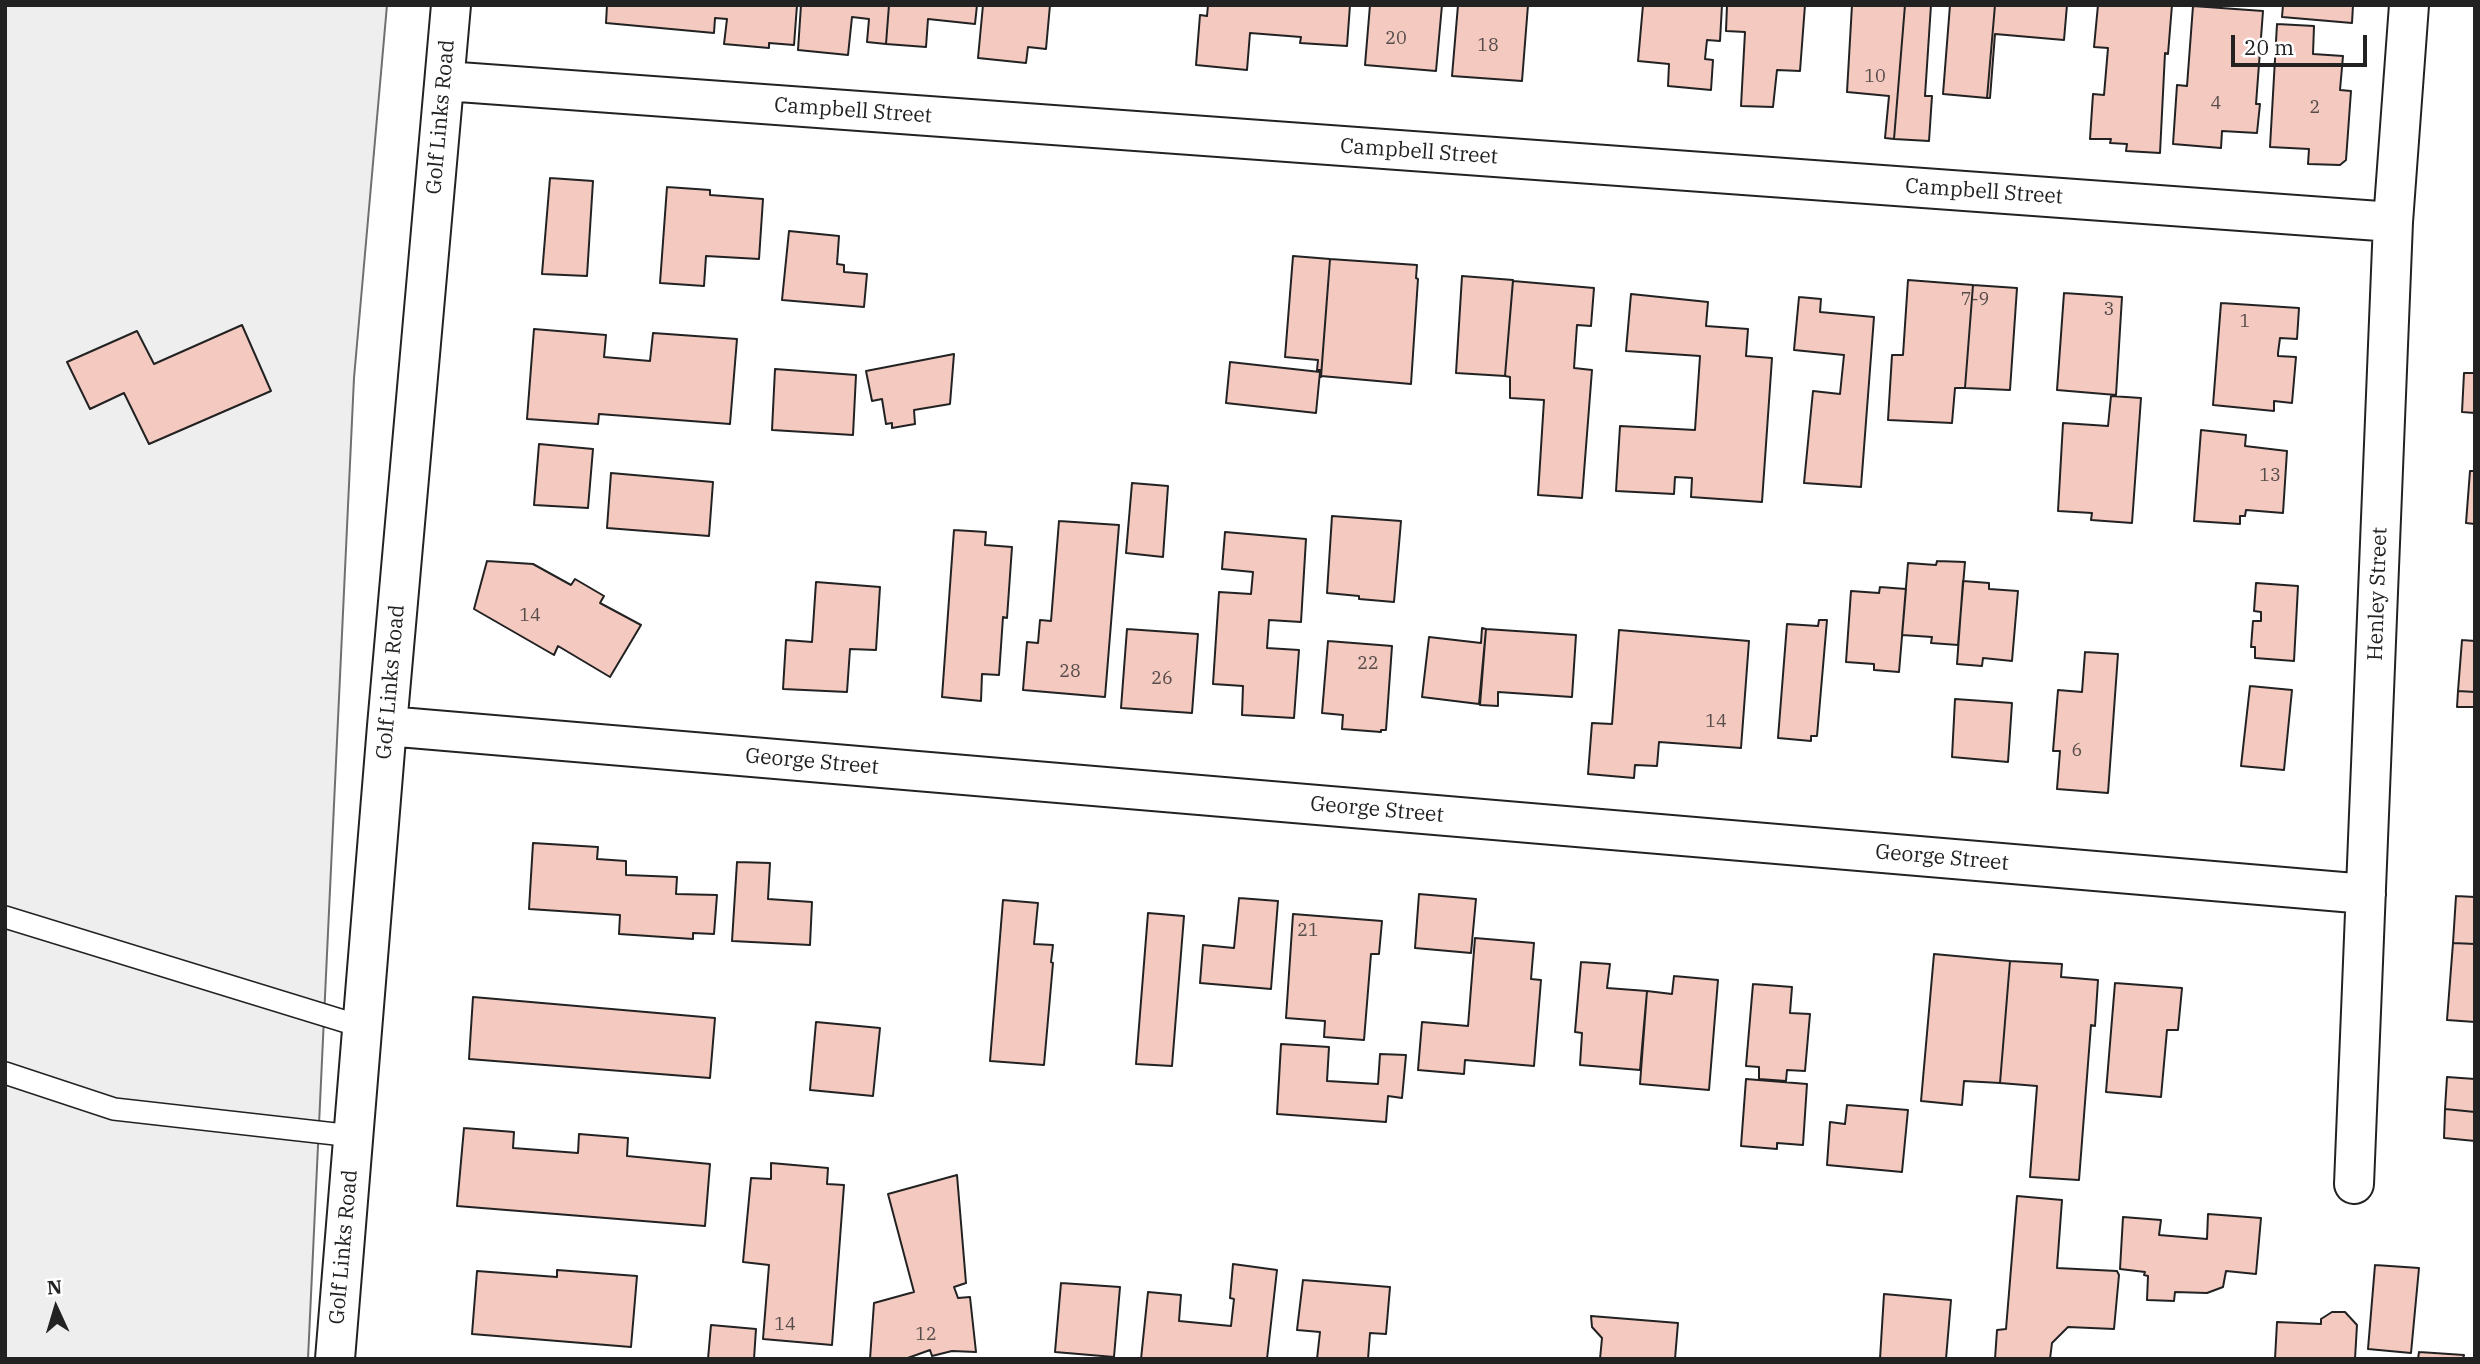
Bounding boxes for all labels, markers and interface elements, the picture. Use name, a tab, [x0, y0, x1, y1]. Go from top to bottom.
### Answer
scale bar	[2235, 21, 2372, 65]
house number: 20	[1385, 28, 1407, 50]
text: 20 m	[2244, 33, 2294, 61]
house number: 18	[1477, 35, 1499, 57]
street label: Golf Links Road	[422, 39, 460, 195]
house number: 10	[1864, 66, 1886, 88]
street label: Campbell Street	[773, 93, 933, 129]
house number: 4	[2211, 93, 2221, 115]
house number: 2	[2310, 97, 2320, 119]
street label: Campbell Street	[1339, 134, 1499, 170]
street label: Campbell Street	[1904, 174, 2064, 210]
house number: 7-9	[1961, 289, 1989, 311]
house number: 3	[2104, 299, 2114, 321]
house number: 1	[2240, 311, 2250, 333]
house number: 13	[2259, 465, 2281, 487]
street label: Henley Street	[2363, 527, 2393, 661]
street label: Golf Links Road	[372, 604, 410, 760]
house number: 14	[519, 605, 541, 627]
house number: 22	[1357, 653, 1379, 675]
house number: 28	[1059, 661, 1081, 683]
house number: 26	[1151, 668, 1173, 690]
house number: 14	[1705, 711, 1727, 733]
house number: 6	[2072, 740, 2082, 762]
street label: George Street	[744, 744, 880, 780]
street label: George Street	[1309, 792, 1445, 828]
street label: George Street	[1874, 840, 2010, 876]
house number: 21	[1297, 920, 1319, 942]
street label: Golf Links Road	[325, 1169, 363, 1325]
north arrow	[21, 1273, 91, 1343]
text: N	[46, 1275, 63, 1300]
house number: 14	[774, 1314, 796, 1336]
house number: 12	[915, 1324, 937, 1346]

